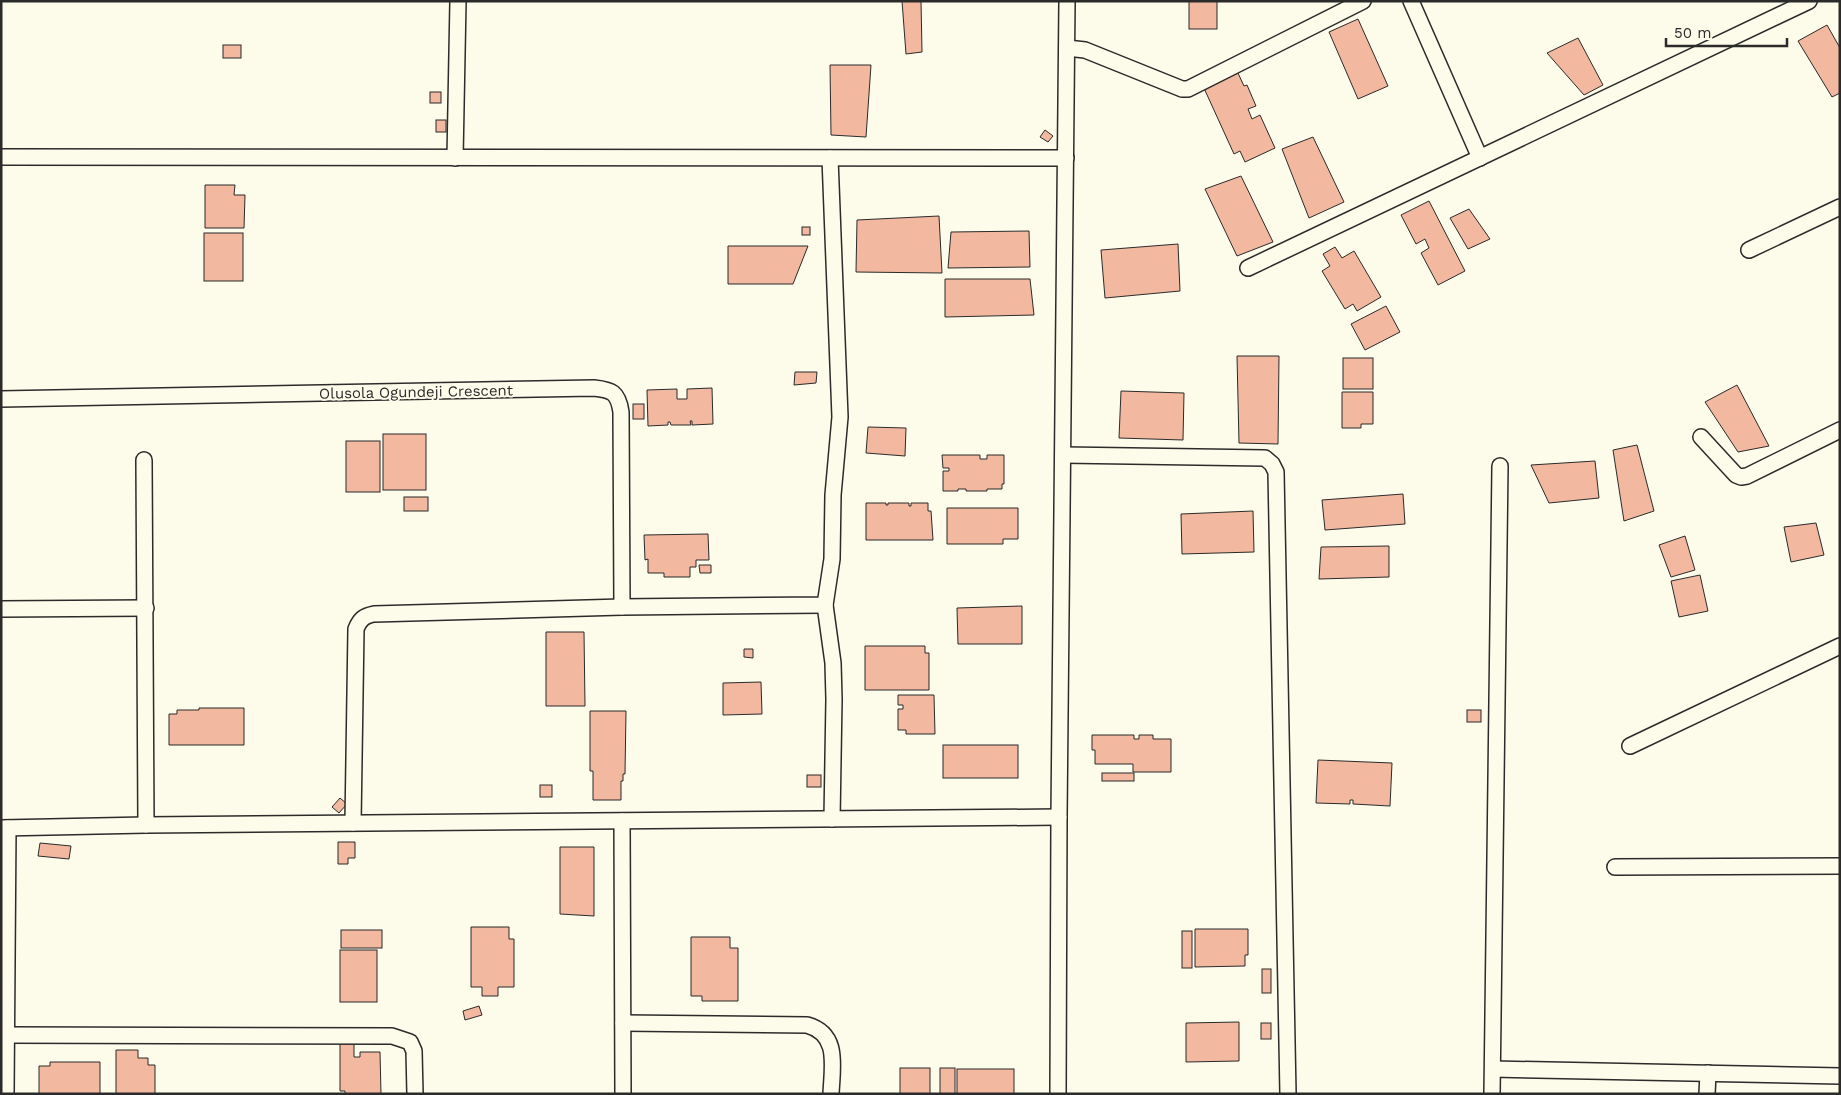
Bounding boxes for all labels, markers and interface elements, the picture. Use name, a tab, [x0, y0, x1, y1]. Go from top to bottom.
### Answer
scale bar	[1666, 15, 1787, 47]
text: 50 m	[1674, 24, 1711, 42]
street label: Olusola Ogundeji Crescent	[319, 381, 514, 403]

